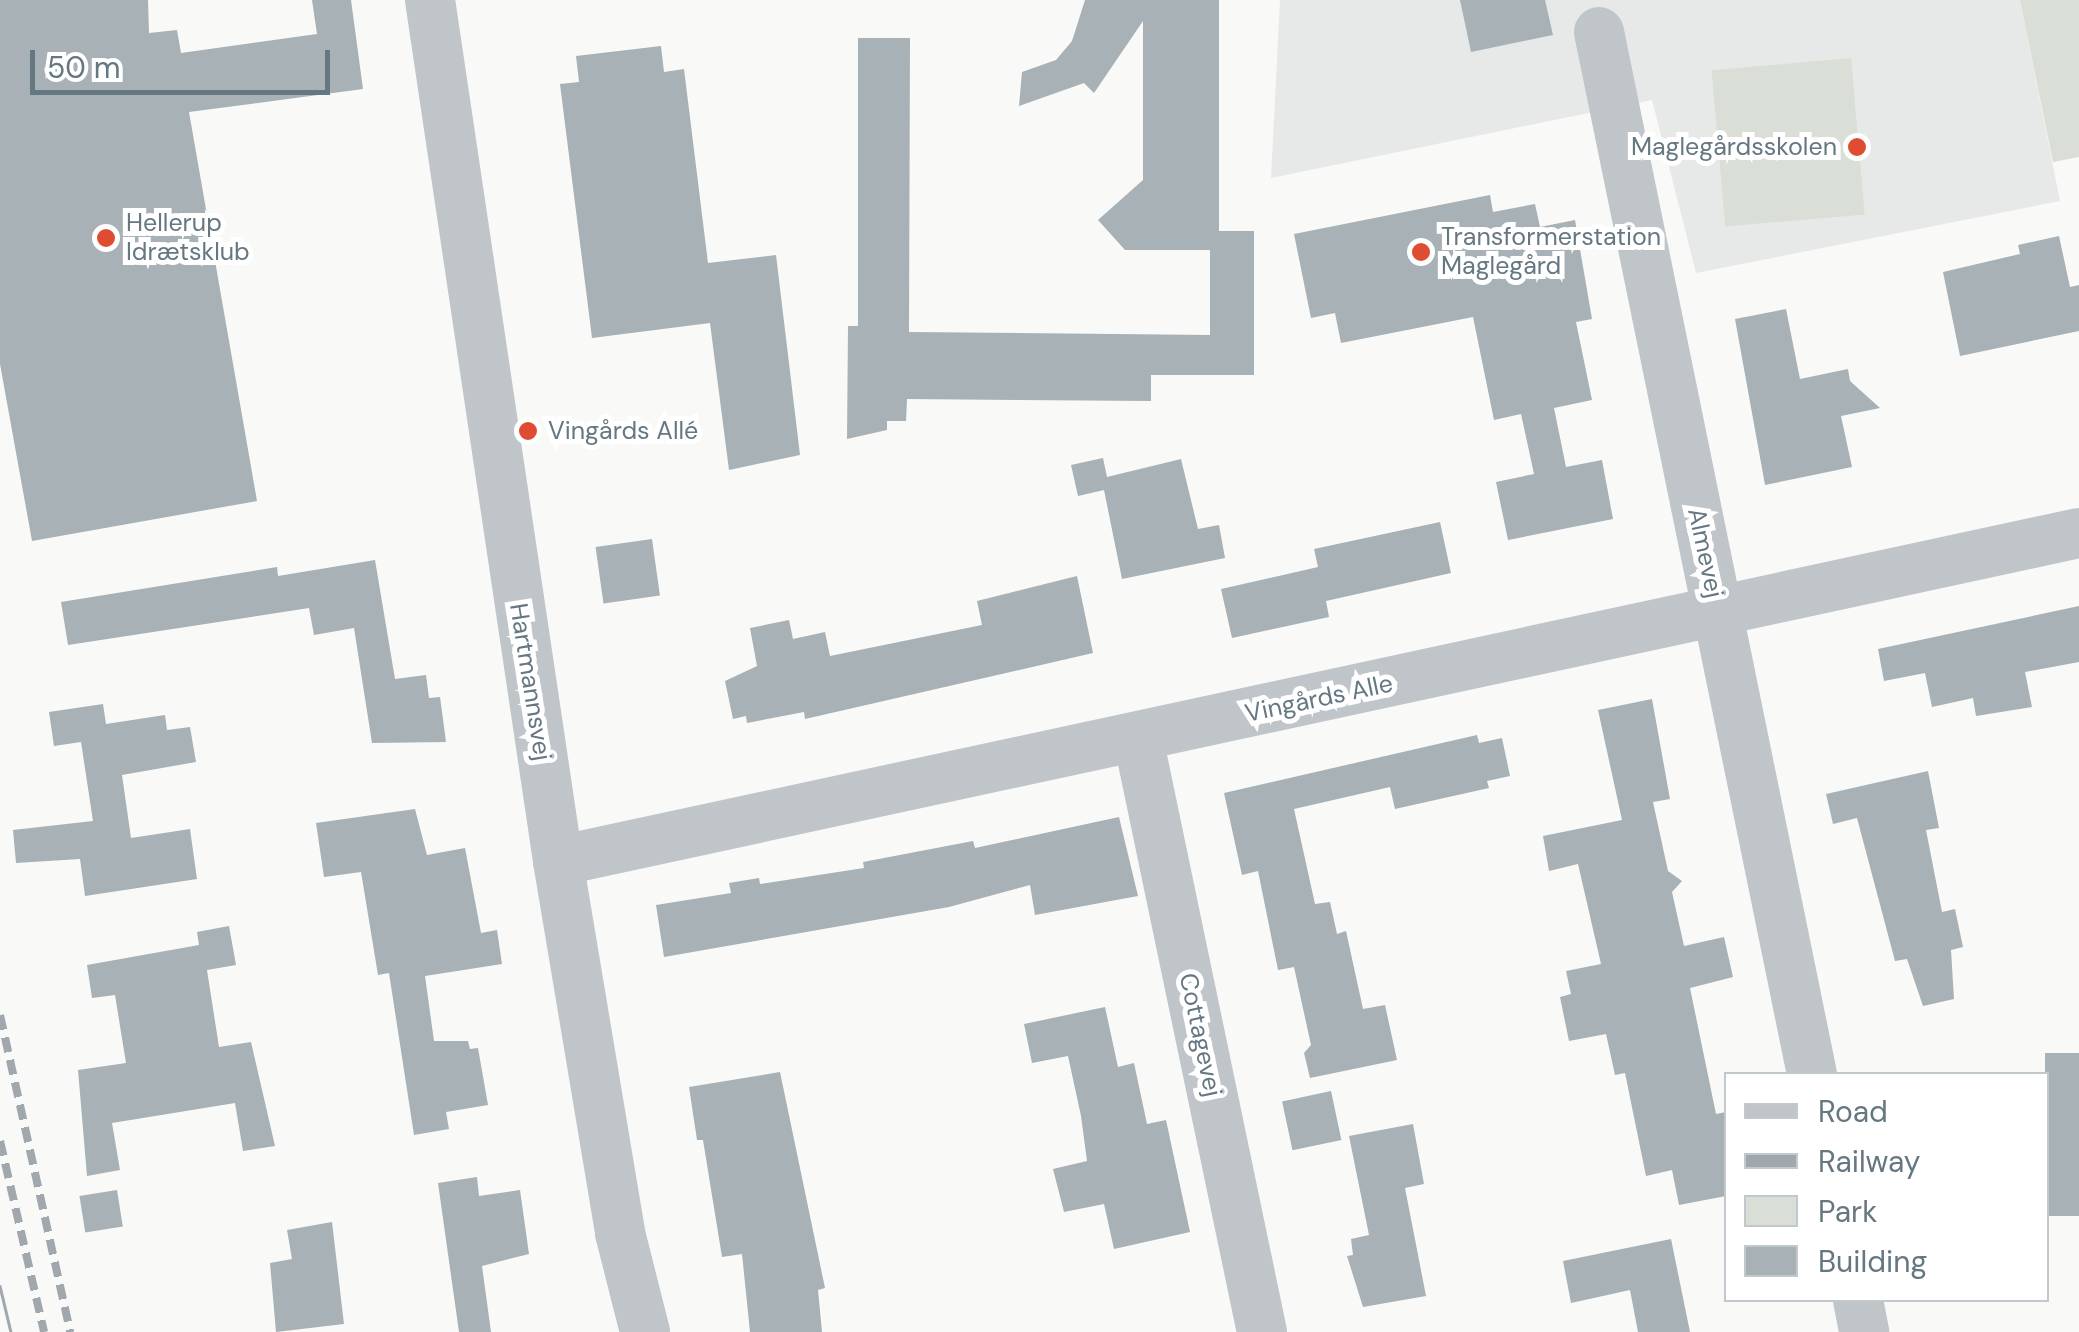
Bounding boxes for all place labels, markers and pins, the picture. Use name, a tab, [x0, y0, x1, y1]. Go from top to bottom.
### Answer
place label: Maglegårdsskolen	[1631, 132, 1837, 162]
marker: Maglegårdsskolen	[1846, 136, 1868, 158]
place label: Hellerup Idrætsklub	[126, 209, 250, 268]
place label: Transformerstation Maglegård	[1441, 223, 1661, 282]
marker: Hellerup Idrætsklub	[95, 227, 117, 249]
marker: Transformerstation Maglegård	[1410, 241, 1432, 263]
place label: Vingårds Allé	[548, 416, 698, 446]
marker: Vingårds Allé	[517, 420, 539, 442]

